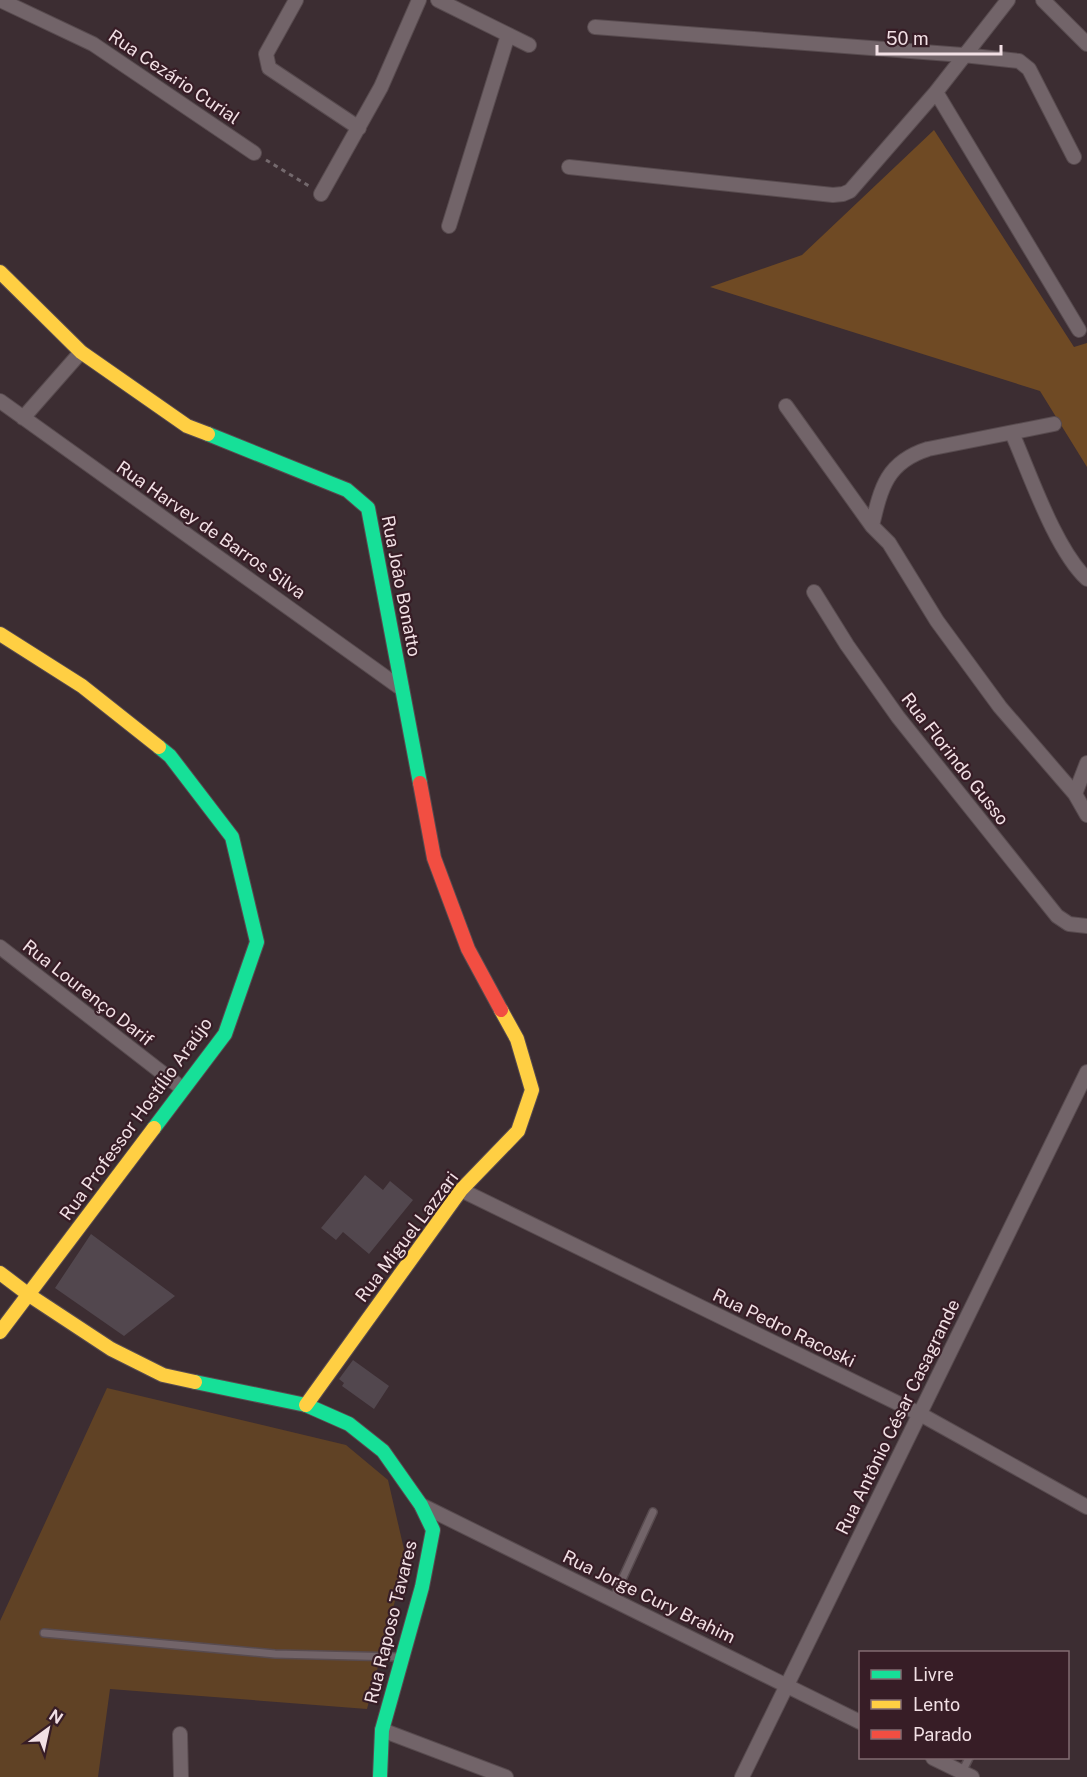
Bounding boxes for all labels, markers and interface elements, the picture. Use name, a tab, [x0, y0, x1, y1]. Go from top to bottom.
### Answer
scale bar	[877, 18, 1002, 56]
street label: Rua Cezário Curial	[105, 25, 244, 128]
text: 50 m	[886, 28, 929, 49]
street label: Rua Harvey de Barros Silva	[113, 456, 310, 603]
street label: Rua João Bonatto	[377, 513, 425, 658]
street label: Rua Florindo Gusso	[897, 688, 1013, 829]
street label: Rua Lourenço Darif	[19, 935, 158, 1050]
street label: Rua Professor Hostílio Araújo	[55, 1013, 216, 1224]
street label: Rua Miguel Lazzari	[351, 1167, 462, 1306]
street label: Rua Pedro Racoski	[710, 1284, 859, 1371]
street label: Rua Antônio César Casagrande	[831, 1296, 964, 1538]
street label: Rua Raposo Tavares	[360, 1538, 421, 1706]
street label: Rua Jorge Cury Brahim	[559, 1546, 739, 1648]
legend	[859, 1651, 1069, 1759]
text: Livre	[913, 1664, 954, 1685]
text: Lento	[913, 1694, 960, 1715]
north arrow	[18, 1699, 78, 1759]
text: N	[45, 1705, 66, 1728]
text: Parado	[913, 1724, 972, 1745]

